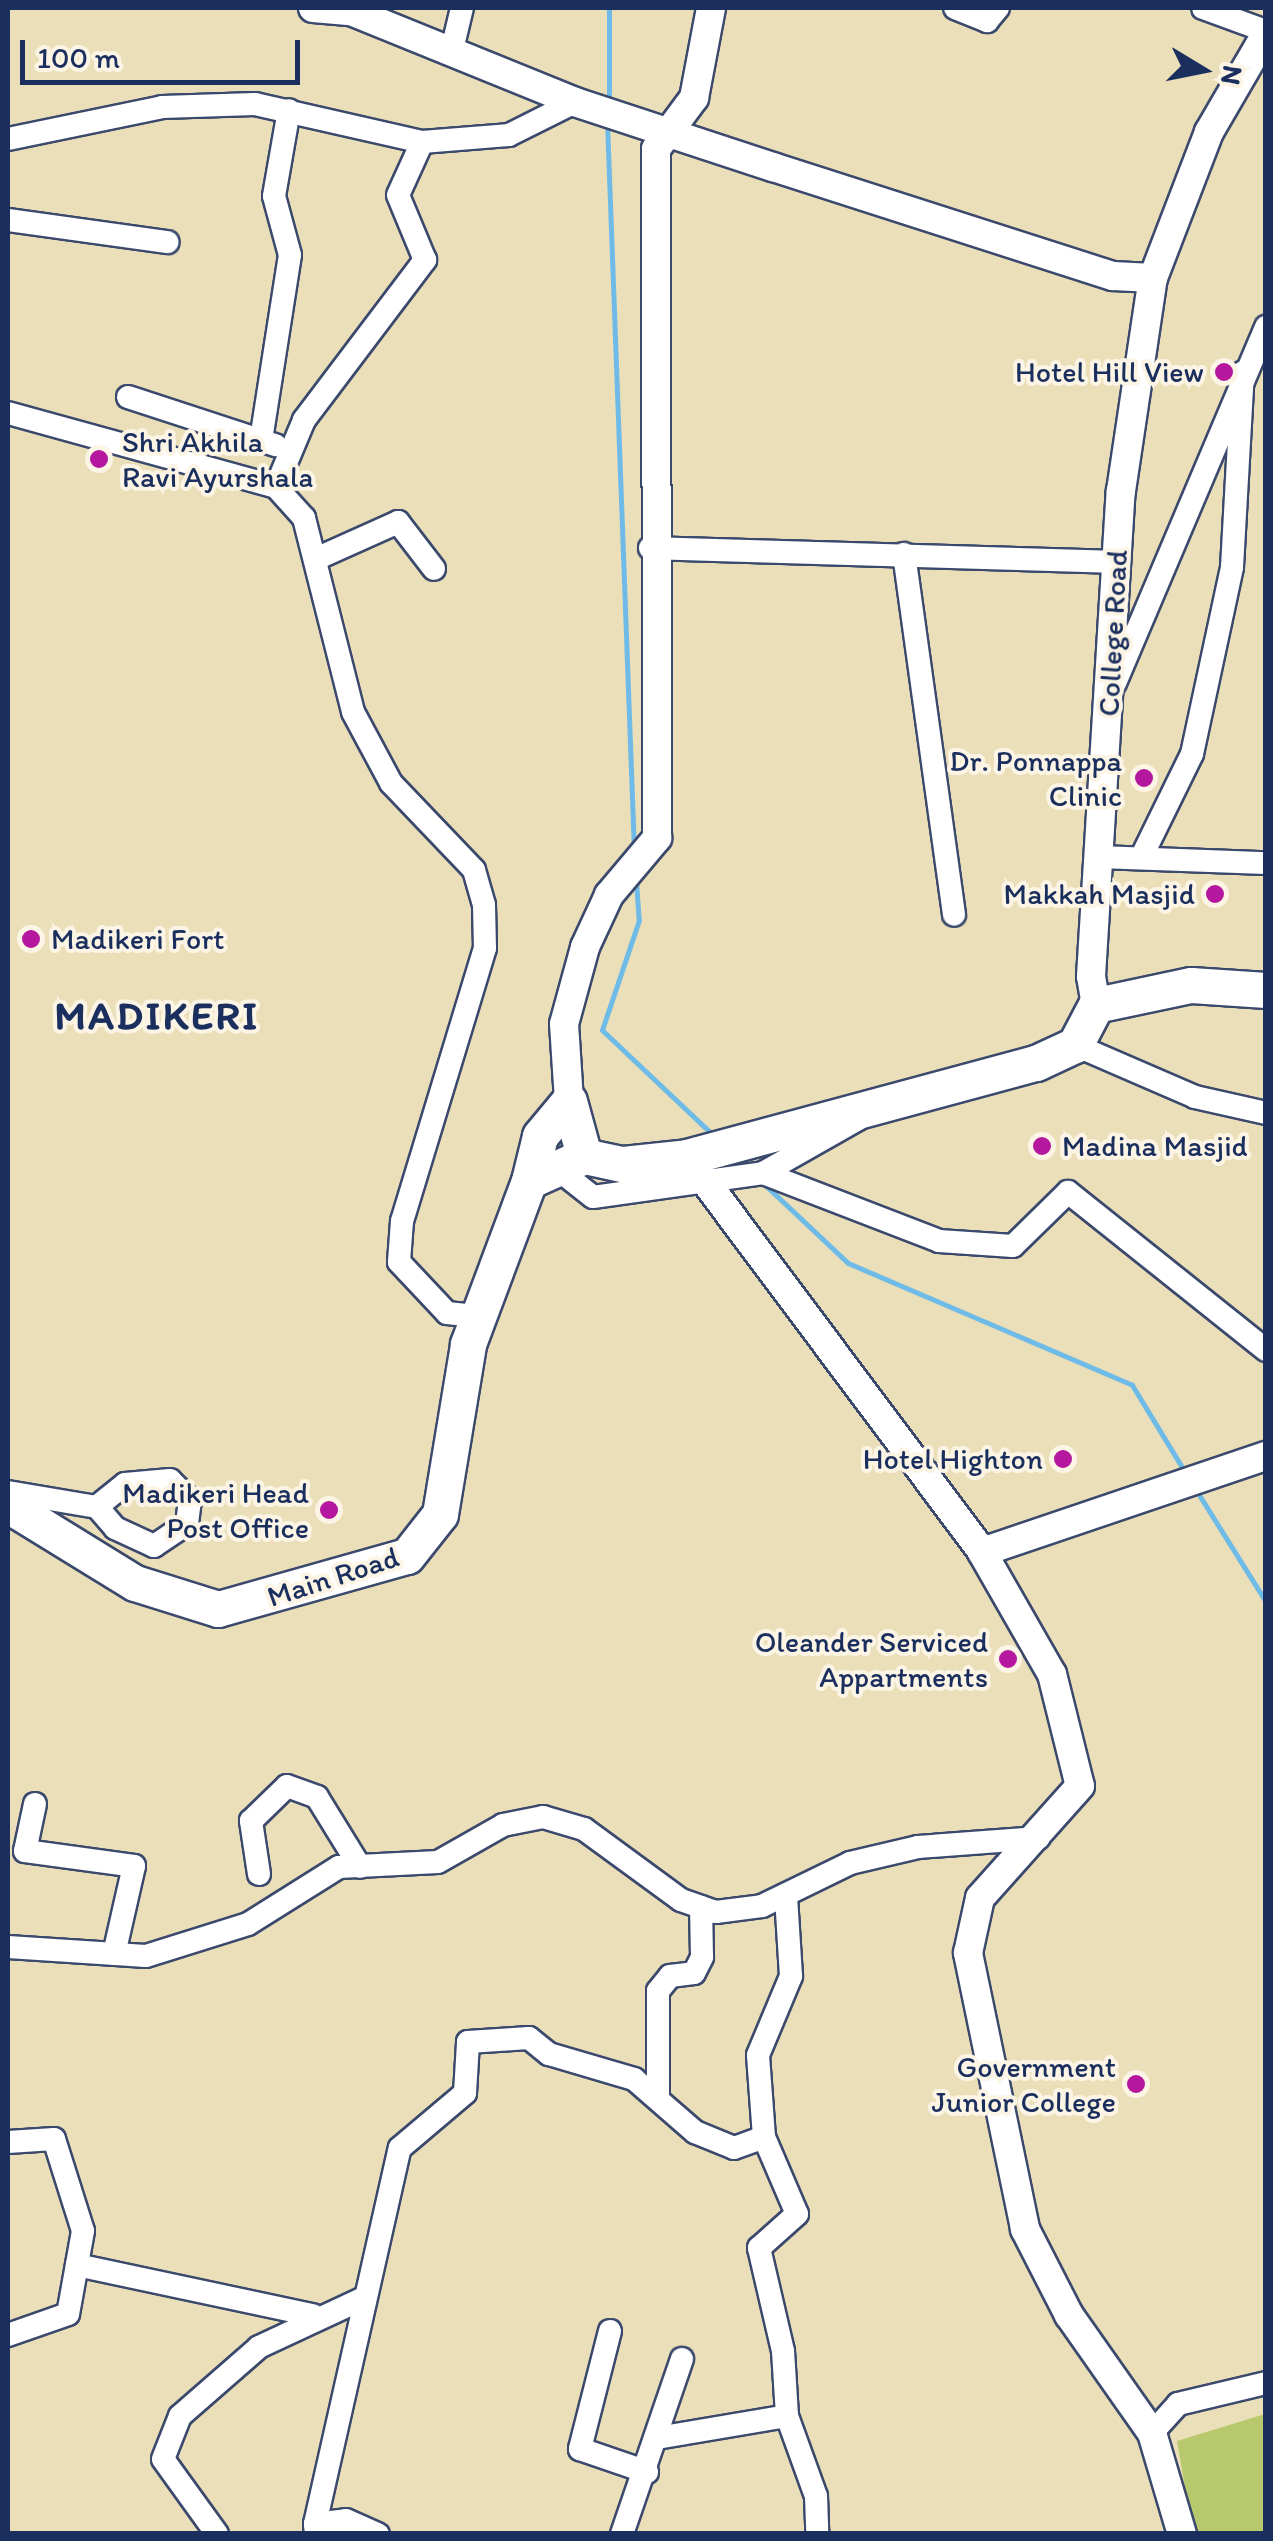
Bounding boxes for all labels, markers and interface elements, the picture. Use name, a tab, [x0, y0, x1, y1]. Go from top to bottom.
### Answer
scale bar	[25, 20, 305, 82]
north arrow	[1153, 20, 1253, 120]
text: 100 m	[37, 39, 120, 76]
text: N	[1214, 63, 1251, 87]
place label: Hotel Hill View	[1015, 354, 1204, 390]
marker: Hotel Hill View	[1213, 361, 1235, 383]
place label: Shri Akhila Ravi Ayurshala	[122, 424, 313, 494]
marker: Shri Akhila Ravi Ayurshala	[86, 446, 112, 472]
street label: College Road	[1091, 549, 1135, 717]
place label: Dr. Ponnappa Clinic	[950, 743, 1122, 814]
marker: Dr. Ponnappa Clinic	[1131, 765, 1157, 791]
place label: Makkah Masjid	[1004, 876, 1195, 912]
marker: Makkah Masjid	[1204, 883, 1226, 905]
place label: Madikeri Fort	[51, 921, 223, 957]
marker: Madikeri Fort	[20, 928, 42, 950]
district label: MADIKERI	[57, 991, 257, 1039]
place label: Madina Masjid	[1062, 1128, 1248, 1164]
marker: Madina Masjid	[1031, 1135, 1053, 1157]
place label: Hotel Highton	[864, 1441, 1043, 1477]
marker: Hotel Highton	[1052, 1448, 1074, 1470]
place label: Madikeri Head Post Office	[123, 1475, 309, 1546]
marker: Madikeri Head Post Office	[318, 1499, 340, 1521]
street label: Main Road	[263, 1539, 403, 1615]
place label: Oleander Serviced Appartments	[754, 1624, 988, 1694]
marker: Oleander Serviced Appartments	[997, 1648, 1019, 1670]
place label: Government Junior College	[931, 2049, 1116, 2120]
marker: Government Junior College	[1125, 2073, 1147, 2095]

